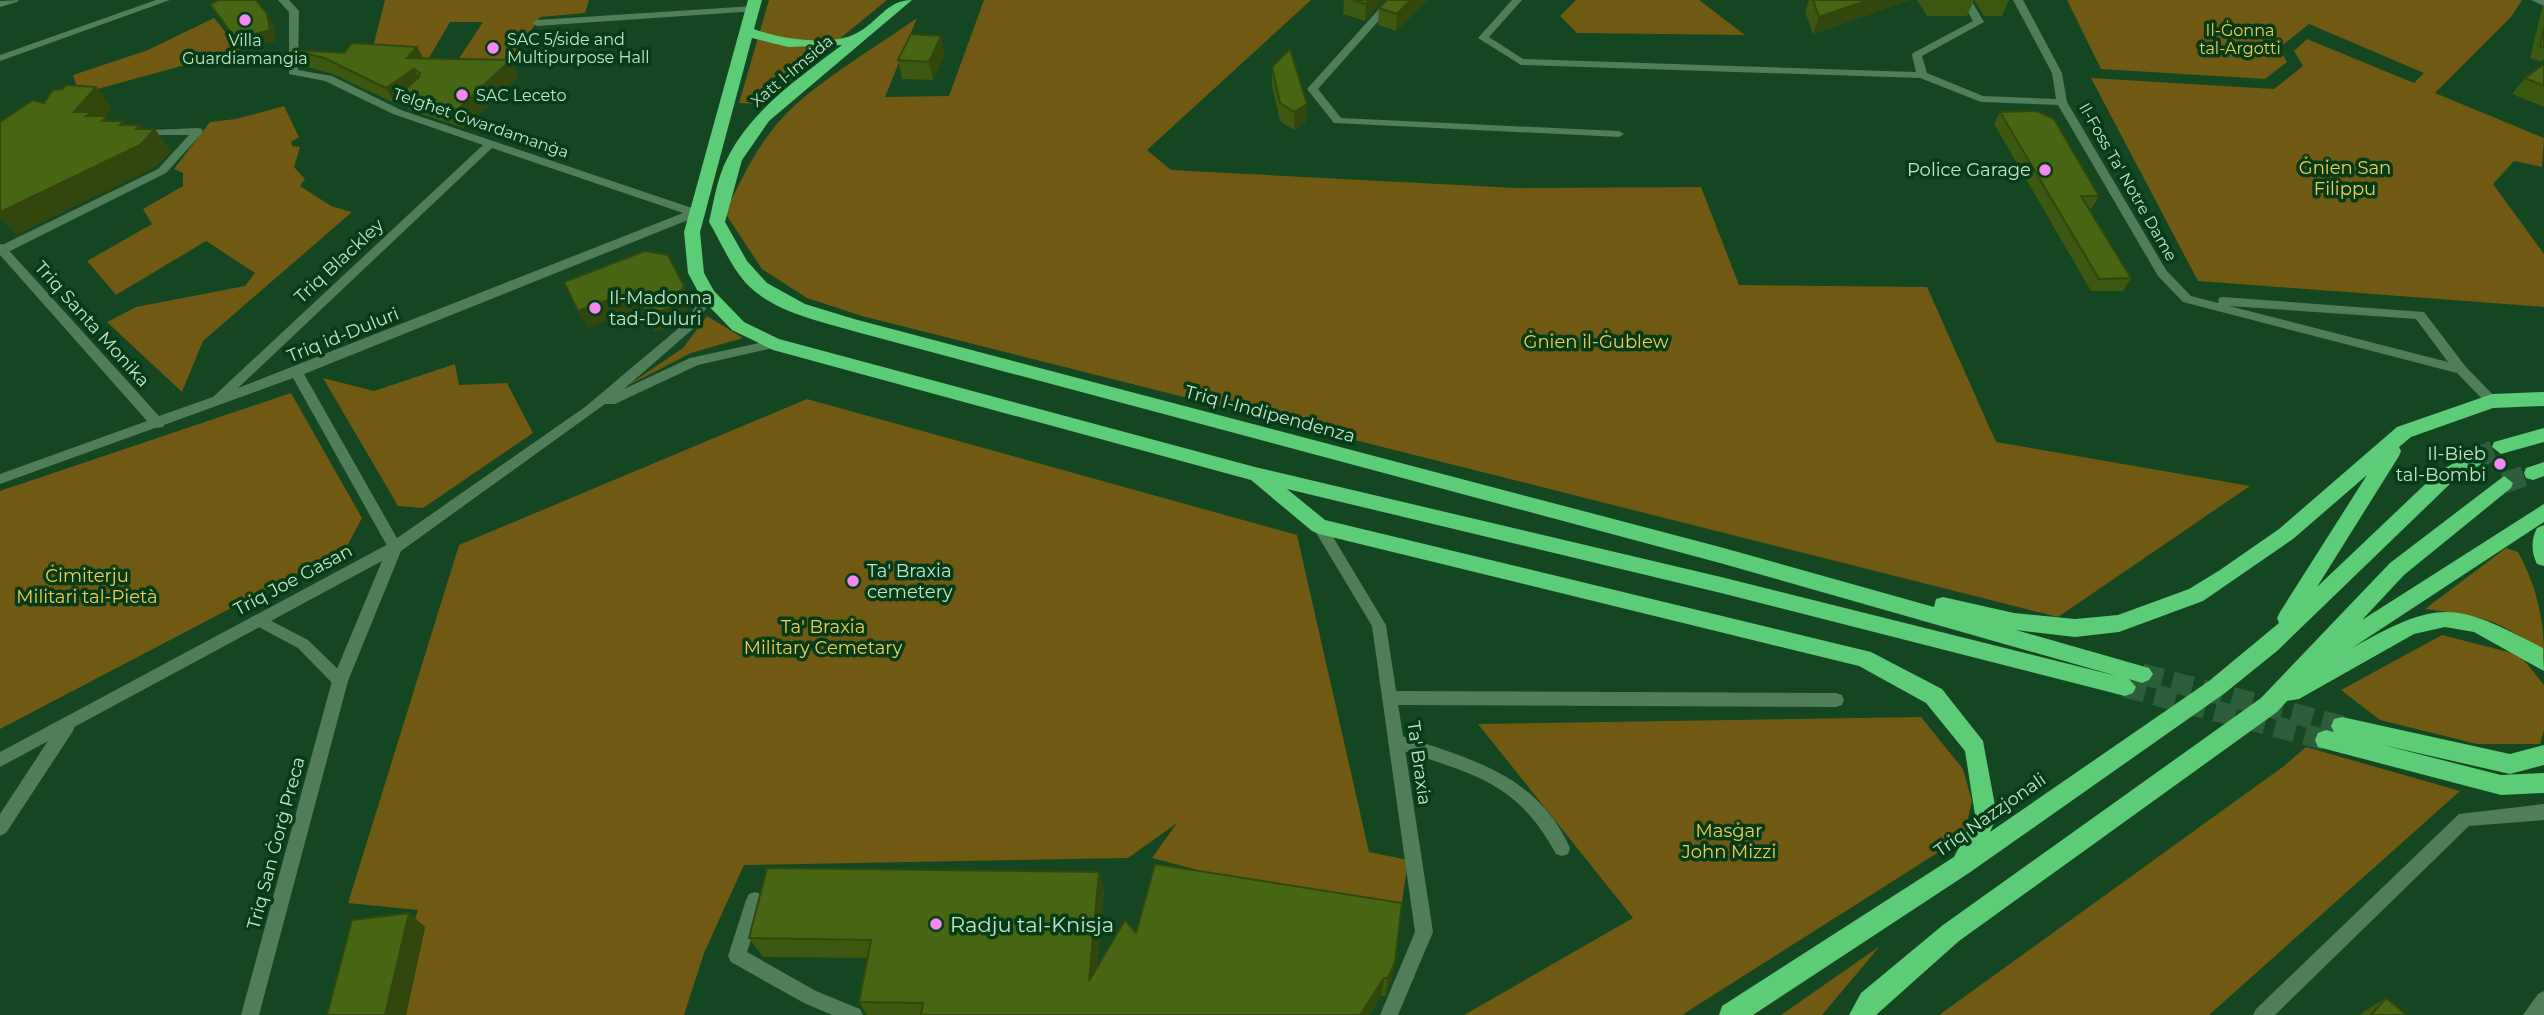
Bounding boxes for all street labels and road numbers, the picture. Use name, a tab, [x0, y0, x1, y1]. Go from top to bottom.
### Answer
street label: Xatt l-Imsida	[747, 31, 837, 111]
street label: Telgħet Gwardamanġa	[391, 84, 571, 162]
street label: Il-Foss Ta' Notre Dame	[2075, 100, 2181, 264]
street label: Triq Blackley	[290, 214, 388, 308]
street label: Triq Santa Monika	[30, 257, 154, 391]
street label: Triq id-Duluri	[284, 303, 402, 367]
street label: Triq l-Indipendenza	[1182, 381, 1358, 447]
street label: Triq Joe Gasan	[230, 540, 356, 620]
street label: Ta' Braxia	[1402, 720, 1436, 806]
street label: Triq San Ġorġ Preca	[242, 754, 310, 932]
street label: Triq Nazzjonali	[1930, 768, 2050, 862]

